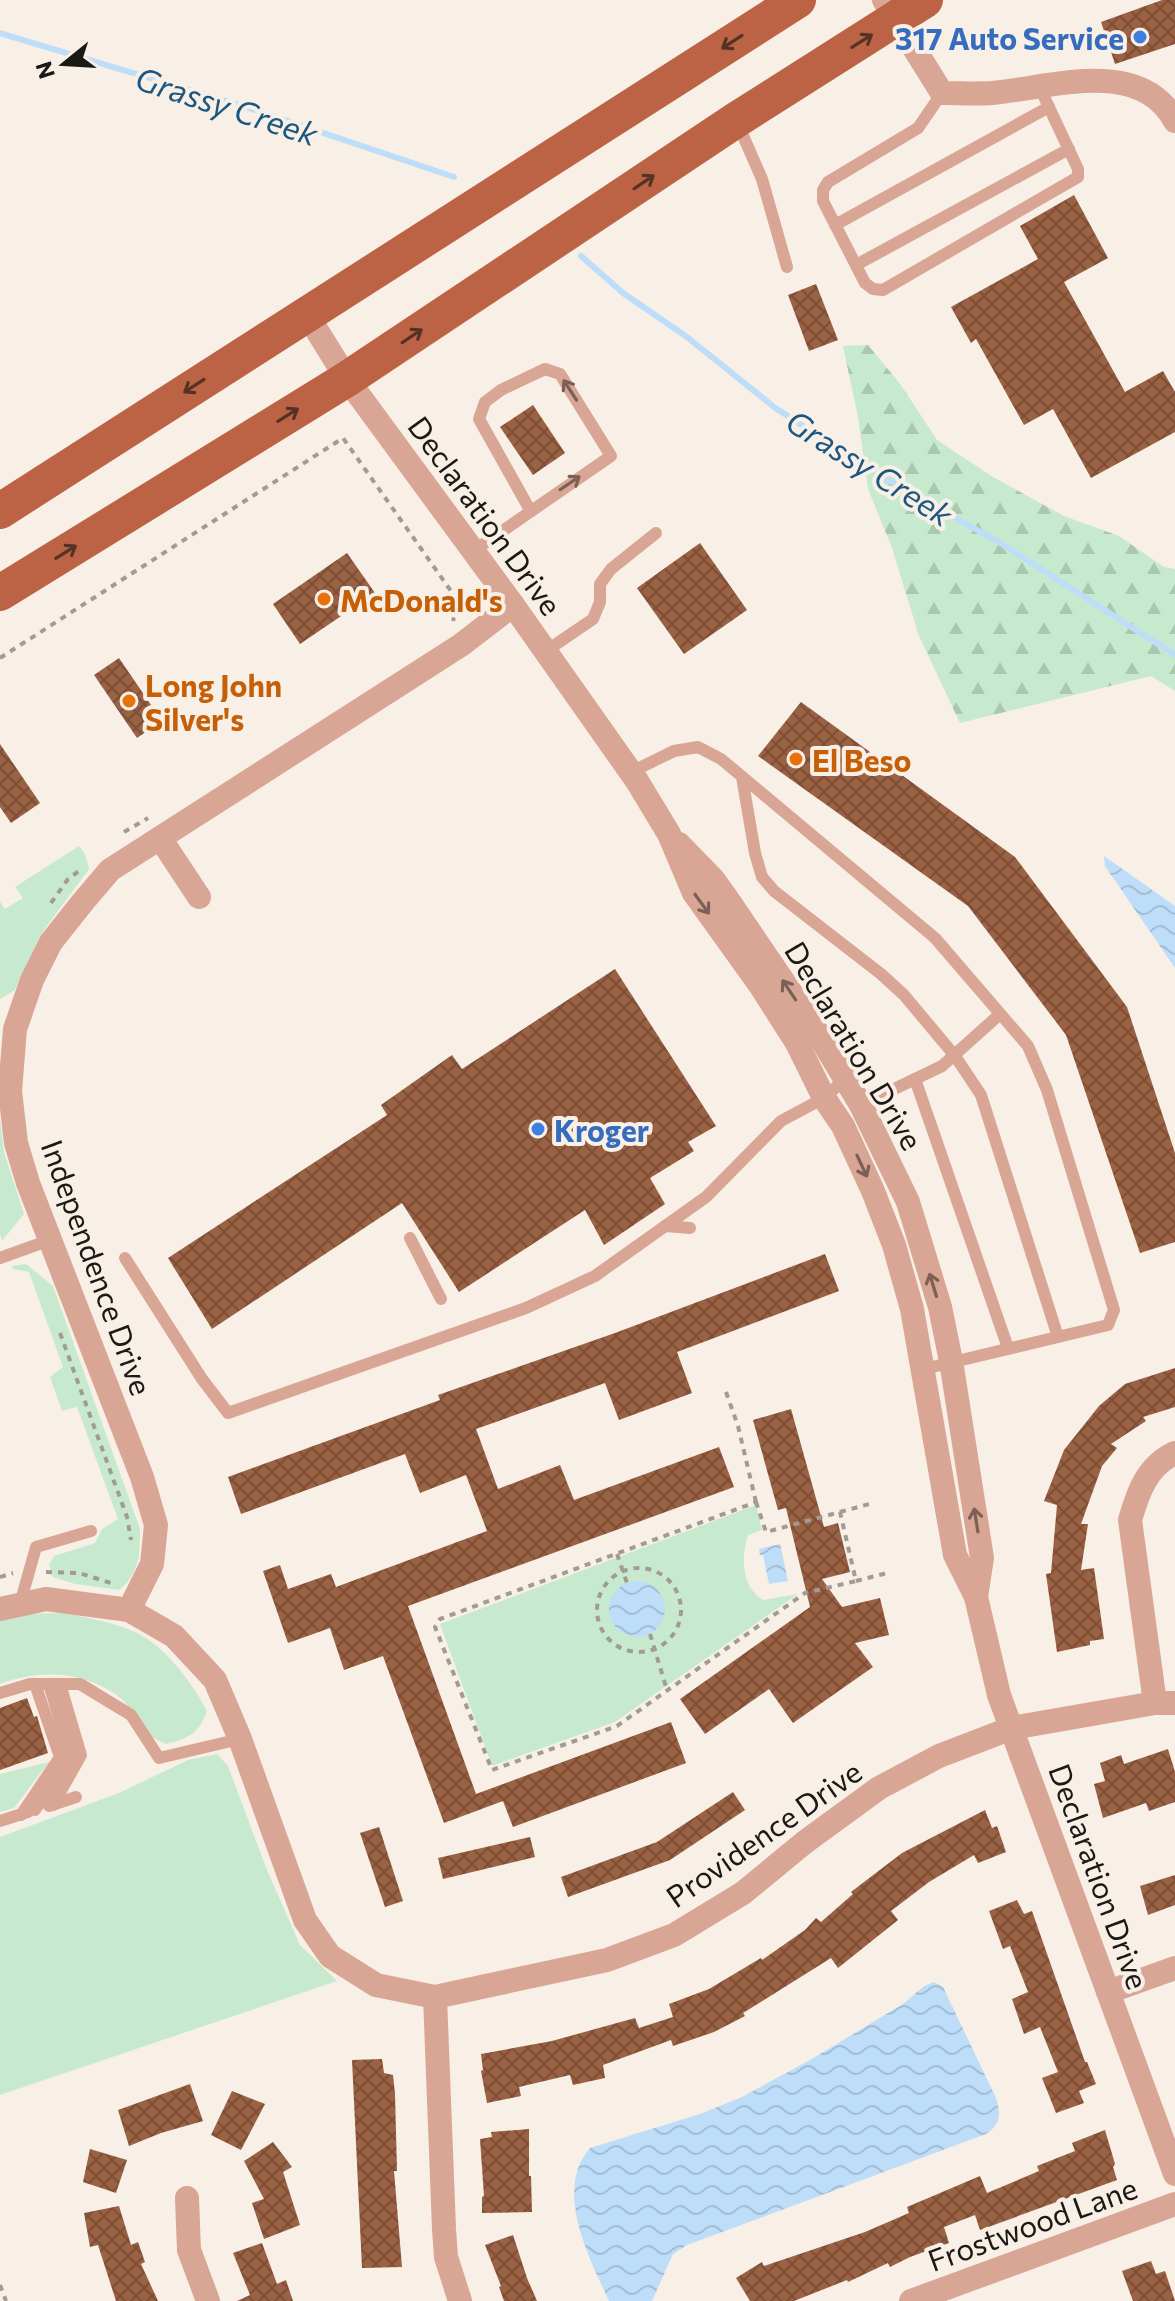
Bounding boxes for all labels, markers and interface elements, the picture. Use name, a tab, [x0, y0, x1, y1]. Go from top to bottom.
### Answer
place label: 317 Auto Service	[895, 19, 1124, 56]
north arrow	[24, 24, 104, 104]
marker: 317 Auto Service	[1131, 28, 1149, 46]
one-way arrow	[850, 33, 873, 49]
one-way arrow	[721, 35, 744, 51]
water label: Grassy Creek	[131, 57, 324, 153]
text: N	[29, 58, 60, 82]
one-way arrow	[632, 174, 654, 190]
one-way arrow	[400, 328, 422, 344]
one-way arrow	[183, 377, 205, 394]
one-way arrow	[562, 379, 578, 401]
water label: Grassy Creek	[779, 400, 961, 534]
one-way arrow	[276, 407, 299, 423]
street label: Declaration Drive	[401, 408, 571, 622]
one-way arrow	[559, 475, 581, 491]
one-way arrow	[54, 543, 77, 559]
place label: McDonald's	[340, 581, 503, 618]
marker: McDonald's	[315, 590, 333, 608]
place label: Long John Silver's	[145, 666, 282, 737]
marker: Long John Silver's	[120, 692, 138, 710]
place label: El Beso	[812, 741, 911, 778]
marker: El Beso	[787, 750, 805, 768]
one-way arrow	[694, 893, 711, 915]
street label: Declaration Drive	[778, 934, 932, 1156]
one-way arrow	[781, 979, 797, 1001]
place label: Kroger	[554, 1111, 649, 1148]
marker: Kroger	[529, 1120, 547, 1138]
street label: Independence Drive	[35, 1134, 161, 1400]
one-way arrow	[855, 1154, 870, 1178]
one-way arrow	[925, 1273, 939, 1298]
one-way arrow	[968, 1507, 983, 1533]
street label: Providence Drive	[658, 1752, 868, 1914]
street label: Declaration Drive	[1042, 1758, 1158, 1994]
street label: Frostwood Lane	[922, 2168, 1142, 2278]

